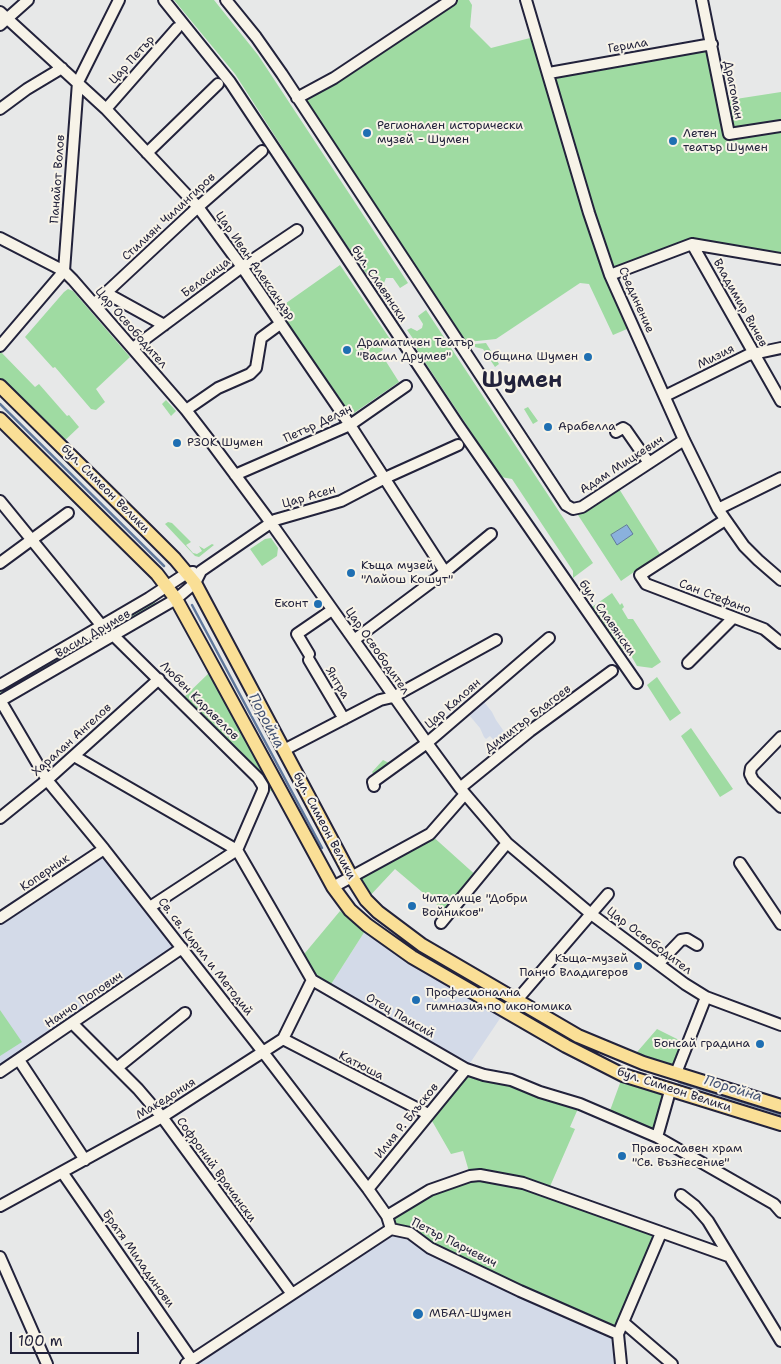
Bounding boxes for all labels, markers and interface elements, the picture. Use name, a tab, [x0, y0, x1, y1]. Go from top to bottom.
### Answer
street label: Цар Петър	[106, 32, 158, 88]
street label: Герила	[607, 35, 649, 57]
street label: Драгоман	[720, 60, 746, 120]
place label: Регионален исторически музей - Шумен	[377, 119, 523, 147]
marker: Регионален исторически музей - Шумен	[361, 127, 373, 139]
place label: Летен театър Шумен	[683, 127, 768, 155]
street label: Панайот Волов	[48, 134, 68, 224]
marker: Летен театър Шумен	[667, 135, 679, 147]
street label: Стилиян Чилингиров	[119, 170, 219, 264]
street label: Цар Иван Александър	[212, 209, 298, 323]
street label: бул. Славянски	[348, 243, 410, 325]
street label: Беласица	[179, 255, 233, 301]
street label: Владимир Вичев	[710, 256, 770, 350]
street label: Съединение	[615, 265, 657, 335]
street label: Цар Освободител	[92, 284, 170, 372]
place label: Драматичен Театър "Васил Друмев"	[357, 336, 474, 364]
street label: Мизия	[695, 342, 737, 372]
marker: Драматичен Театър "Васил Друмев"	[341, 344, 353, 356]
place label: Община Шумен	[483, 350, 578, 364]
marker: Община Шумен	[582, 351, 594, 363]
district label: Шумен	[482, 368, 562, 394]
street label: Петър Делян	[281, 402, 355, 446]
place label: Арабелла	[558, 420, 616, 434]
marker: Арабелла	[542, 421, 554, 433]
street label: Адам Мицкевич	[577, 433, 667, 497]
place label: РЗОК Шумен	[187, 436, 263, 450]
marker: РЗОК Шумен	[171, 437, 183, 449]
street label: бул. Симеон Велики	[58, 442, 152, 536]
street label: Цар Асен	[280, 482, 338, 512]
place label: Къща музей "Лайош Кошут"	[361, 559, 453, 587]
marker: Къща музей "Лайош Кошут"	[345, 567, 357, 579]
street label: бул. Славянски	[575, 577, 639, 659]
street label: Сан Стефано	[677, 577, 753, 617]
place label: Еконт	[274, 597, 308, 611]
marker: Еконт	[312, 598, 324, 610]
street label: Цар Освободител	[342, 605, 412, 697]
street label: Васил Друмев	[53, 607, 133, 661]
street label: Любен Каравелов	[157, 659, 241, 743]
street label: Янтра	[322, 664, 352, 702]
street label: Цар Калоян	[422, 676, 484, 732]
street label: Димитър Благоев	[482, 682, 574, 756]
water label: Поройна	[244, 691, 288, 751]
street label: Харалан Ангелов	[29, 701, 115, 779]
street label: бул. Симеон Велики	[290, 770, 358, 882]
street label: Коперник	[18, 851, 72, 895]
place label: Читалище "Добри Войников"	[422, 892, 528, 920]
street label: Св. св. Кирил и Методий	[155, 895, 255, 1019]
marker: Читалище "Добри Войников"	[406, 900, 418, 912]
street label: Цар Освободител	[604, 904, 694, 978]
place label: Къща-музей Панчо Владигеров	[519, 952, 628, 980]
marker: Къща-музей Панчо Владигеров	[632, 960, 644, 972]
street label: Нанчо Попович	[42, 969, 126, 1031]
place label: Професионална гимназия по икономика	[426, 986, 572, 1014]
street label: Отец Паисий	[363, 991, 437, 1041]
marker: Професионална гимназия по икономика	[410, 994, 422, 1006]
place label: Бонсай градина	[653, 1037, 750, 1051]
marker: Бонсай градина	[754, 1038, 766, 1050]
street label: Катюша	[336, 1049, 386, 1083]
street label: бул. Симеон Велики	[615, 1065, 733, 1115]
water label: Поройна	[702, 1072, 764, 1106]
street label: Македония	[133, 1075, 199, 1123]
street label: Илия Р. Блъсков	[372, 1080, 442, 1162]
street label: Софроний Врачански	[173, 1115, 259, 1225]
place label: Православен храм "Св. Възнесение"	[632, 1142, 742, 1170]
marker: Православен храм "Св. Възнесение"	[616, 1150, 628, 1162]
street label: Братя Миладинови	[99, 1207, 177, 1311]
street label: Петър Парчевич	[409, 1215, 499, 1271]
marker: МБАЛ-Шумен	[411, 1307, 425, 1321]
place label: МБАЛ-Шумен	[429, 1307, 511, 1321]
scale bar	[12, 1322, 141, 1354]
text: 100 m	[18, 1331, 63, 1351]

